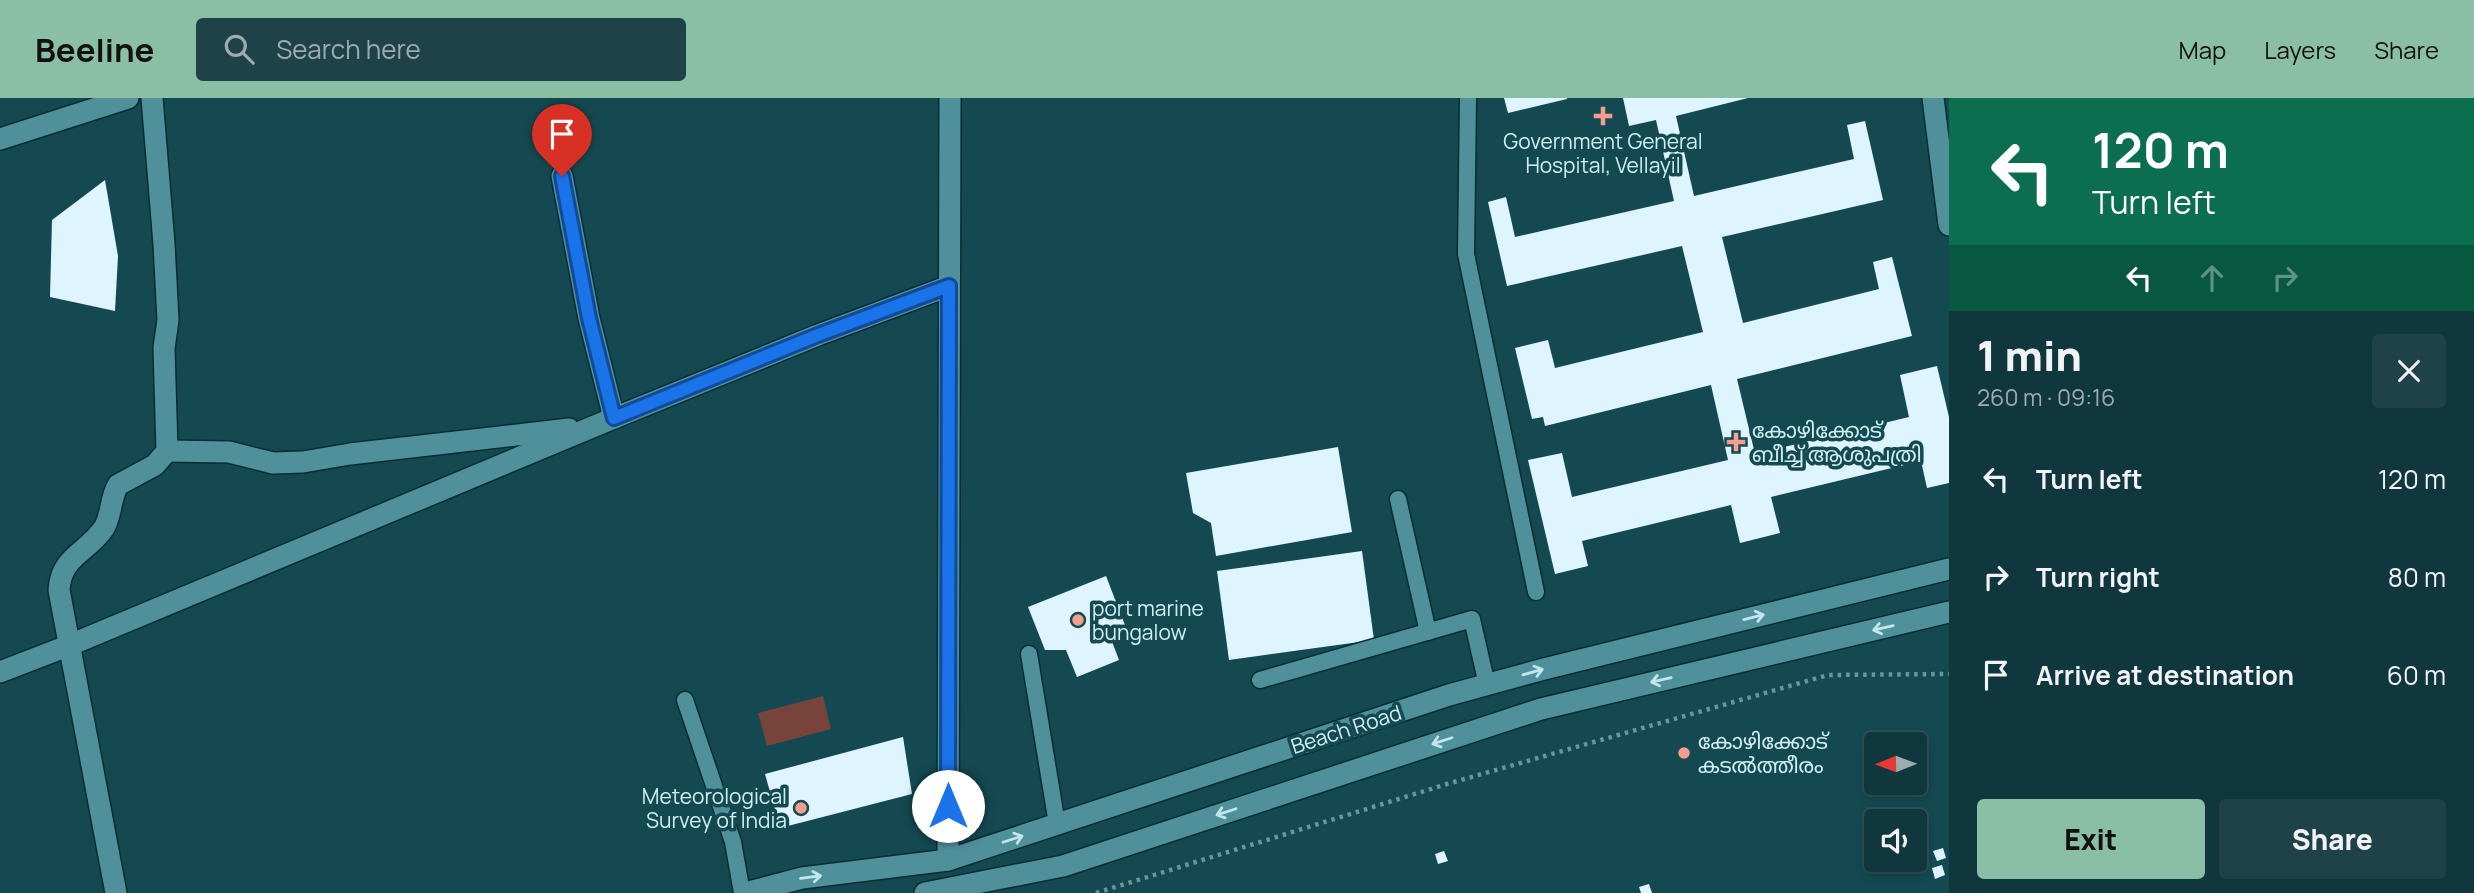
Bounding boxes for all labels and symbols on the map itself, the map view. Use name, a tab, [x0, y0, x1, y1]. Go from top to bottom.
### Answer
pin	[532, 104, 592, 176]
marker: Government General Hospital, Vellayil	[1593, 106, 1613, 126]
place label: Government General Hospital, Vellayil	[1503, 127, 1703, 179]
place label: കോഴിക്കോട് ബീച്ച് ആശുപത്രി	[1752, 416, 1921, 468]
marker: കോഴിക്കോട് ബീച്ച് ആശുപത്രി	[1726, 432, 1746, 452]
place label: port marine bungalow	[1092, 594, 1204, 646]
one-way arrow	[1742, 610, 1765, 623]
marker: port marine bungalow	[1070, 612, 1086, 628]
one-way arrow	[1872, 621, 1895, 635]
one-way arrow	[1521, 665, 1544, 678]
one-way arrow	[1650, 674, 1673, 687]
street label: Beach Road	[1287, 698, 1405, 760]
place label: കോഴിക്കോട് കടൽത്തീരം	[1698, 727, 1830, 779]
north arrow	[1864, 732, 1927, 794]
one-way arrow	[1432, 736, 1454, 748]
marker: കോഴിക്കോട് കടൽത്തീരം	[1676, 745, 1692, 761]
position arrow	[911, 769, 985, 843]
place label: Meteorological Survey of India	[642, 782, 787, 834]
marker: Meteorological Survey of India	[793, 800, 809, 816]
one-way arrow	[1216, 807, 1238, 819]
one-way arrow	[1002, 831, 1024, 844]
one-way arrow	[799, 870, 822, 883]

